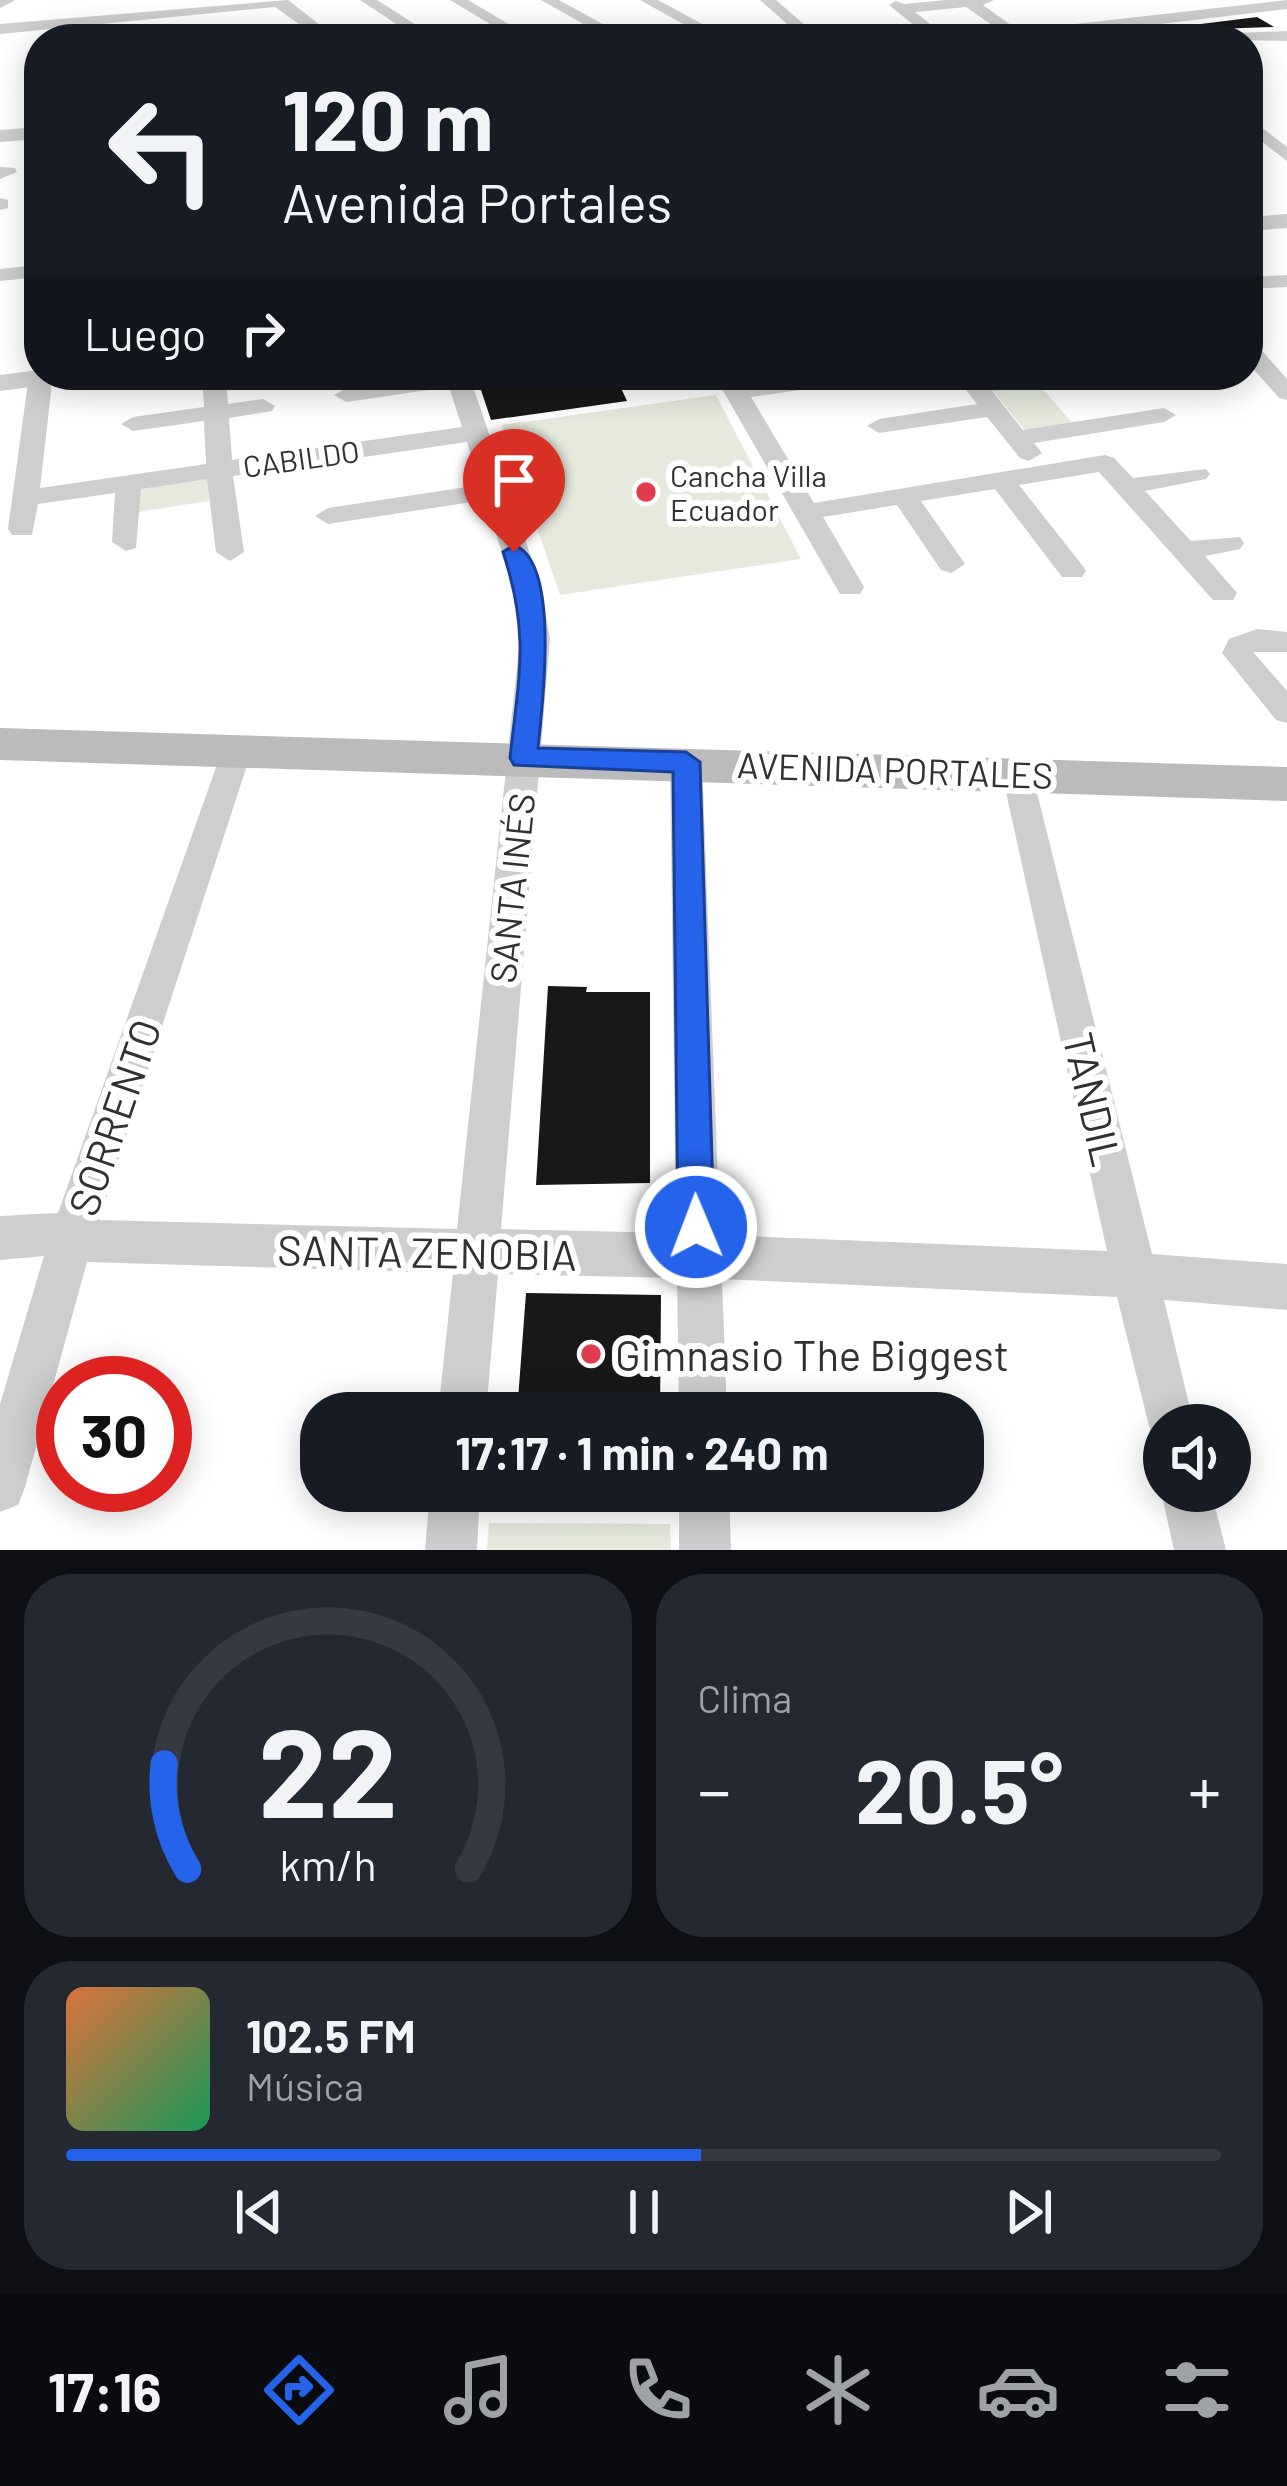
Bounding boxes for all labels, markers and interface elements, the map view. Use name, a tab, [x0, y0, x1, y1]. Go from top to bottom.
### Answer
text: 120 m	[282, 67, 494, 168]
icon: left	[84, 72, 240, 228]
text: Avenida Portales	[282, 169, 672, 234]
icon: right	[230, 300, 296, 366]
text: Luego	[84, 306, 206, 360]
pin	[463, 429, 565, 552]
street label: CABILDO	[240, 432, 362, 484]
icon: arrive	[481, 447, 547, 513]
place label: Cancha Villa Ecuador	[670, 457, 827, 527]
marker: Cancha Villa Ecuador	[633, 479, 659, 505]
street label: AVENIDA PORTALES	[736, 742, 1054, 796]
street label: SANTA INÉS	[480, 791, 542, 985]
street label: SORRENTO	[56, 1012, 170, 1222]
street label: TANDIL	[1054, 1027, 1134, 1171]
position arrow	[633, 1164, 759, 1290]
street label: SANTA ZENOBIA	[277, 1223, 577, 1279]
place label: Gimnasio The Biggest	[615, 1329, 1009, 1380]
marker: Gimnasio The Biggest	[578, 1341, 604, 1367]
speed limit sign: 30	[36, 1356, 192, 1512]
map controls	[1143, 1404, 1251, 1512]
button: sound	[1143, 1404, 1251, 1512]
text: 17:17 · 1 min · 240 m	[455, 1425, 829, 1479]
text: Clima	[698, 1674, 792, 1721]
text: 22	[258, 1693, 398, 1843]
text: 20.5°	[855, 1734, 1063, 1842]
text: −	[698, 1749, 731, 1828]
text: +	[1188, 1749, 1221, 1828]
text: km/h	[279, 1837, 376, 1889]
text: 102.5 FM	[246, 2008, 416, 2062]
text: Música	[246, 2062, 364, 2109]
icon: previous	[226, 2179, 292, 2245]
icon: pause	[611, 2179, 677, 2245]
icon: next	[996, 2179, 1062, 2245]
icon: directions	[257, 2348, 341, 2432]
icon: music	[437, 2348, 521, 2432]
icon: phone	[616, 2348, 700, 2432]
icon: climate	[796, 2348, 880, 2432]
icon: car	[976, 2348, 1060, 2432]
icon: filters	[1155, 2348, 1239, 2432]
text: 17:16	[48, 2358, 161, 2423]

